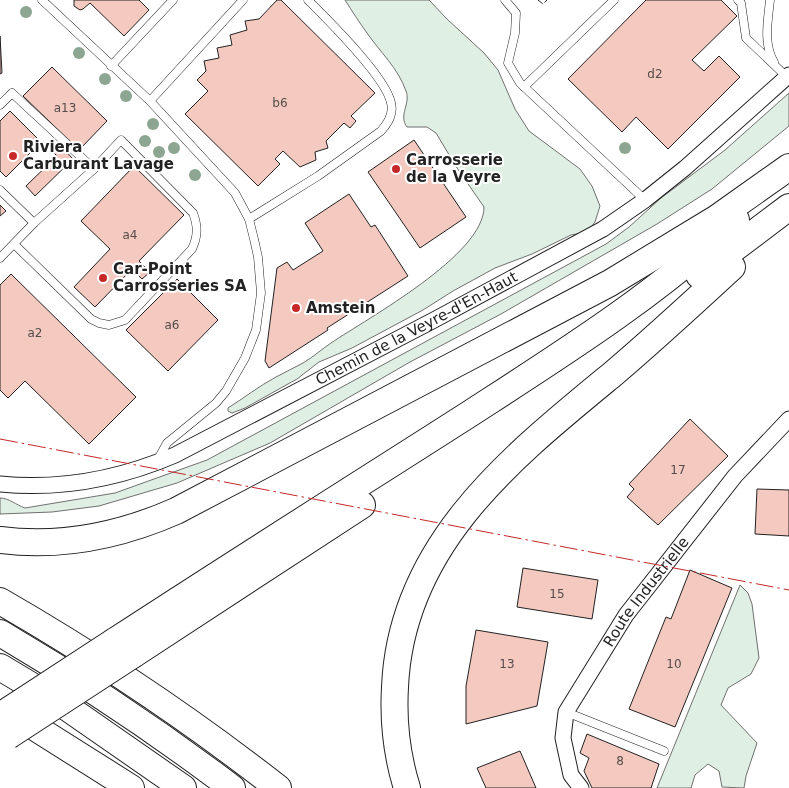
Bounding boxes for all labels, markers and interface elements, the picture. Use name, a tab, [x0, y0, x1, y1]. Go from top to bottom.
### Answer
house number: d2	[647, 67, 663, 81]
house number: b6	[272, 96, 288, 110]
house number: a13	[54, 101, 76, 115]
place label: Riviera Carburant Lavage	[23, 138, 174, 173]
marker: Riviera Carburant Lavage	[7, 150, 19, 162]
place label: Carrosserie de la Veyre	[406, 151, 503, 186]
marker: Carrosserie de la Veyre	[390, 163, 402, 175]
house number: a4	[123, 228, 138, 242]
place label: Car-Point Carrosseries SA	[113, 260, 247, 295]
street label: Chemin de la Veyre-d'En-Haut	[313, 268, 521, 389]
marker: Car-Point Carrosseries SA	[97, 272, 109, 284]
place label: Amstein	[306, 299, 375, 317]
marker: Amstein	[290, 302, 302, 314]
house number: a6	[165, 318, 180, 332]
house number: a2	[28, 326, 43, 340]
house number: 17	[670, 463, 686, 477]
street label: Route Industrielle	[600, 533, 693, 650]
house number: 15	[549, 587, 565, 601]
house number: 13	[499, 657, 515, 671]
house number: 10	[666, 657, 682, 671]
house number: 8	[616, 754, 624, 768]

